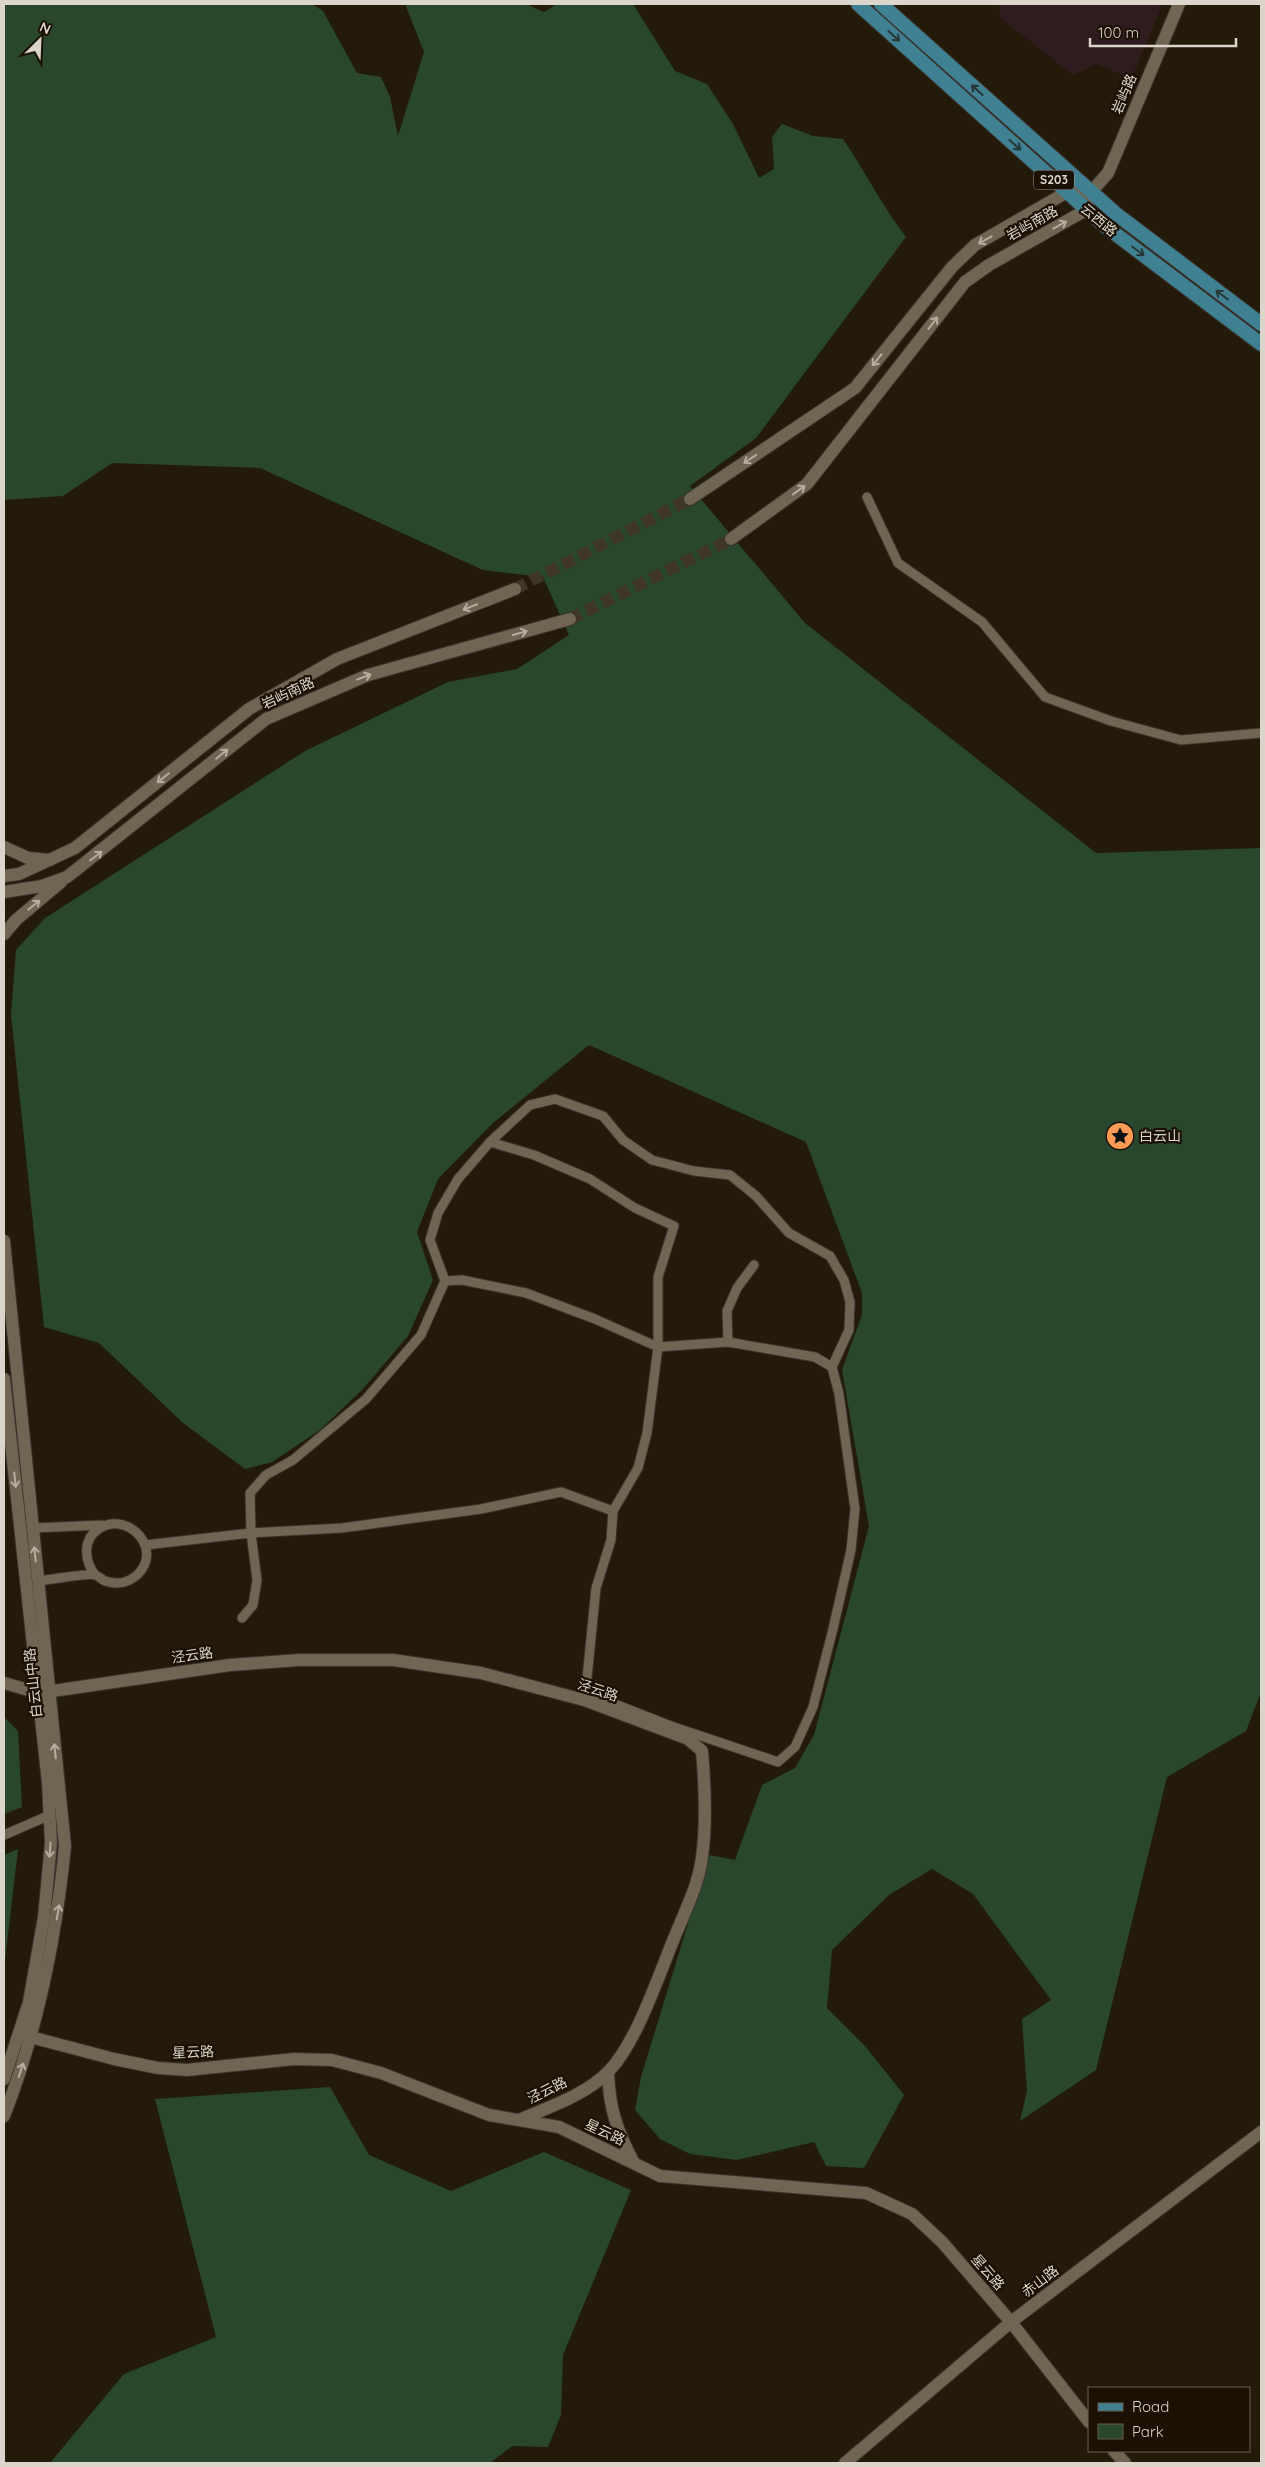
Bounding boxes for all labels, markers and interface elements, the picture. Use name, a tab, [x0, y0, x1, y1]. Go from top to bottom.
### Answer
north arrow	[15, 15, 65, 65]
scale bar	[1090, 15, 1236, 47]
text: N	[37, 18, 54, 38]
text: 100 m	[1098, 23, 1139, 42]
one-way arrow	[887, 30, 900, 42]
street label: 岩屿路	[1108, 71, 1140, 117]
one-way arrow	[970, 84, 983, 96]
one-way arrow	[1008, 139, 1021, 151]
road number: S203	[1034, 170, 1074, 190]
street label: 云西路	[1077, 200, 1121, 240]
street label: 岩屿南路	[1003, 202, 1061, 244]
one-way arrow	[1052, 219, 1066, 229]
one-way arrow	[978, 235, 992, 245]
one-way arrow	[1131, 245, 1144, 256]
one-way arrow	[1216, 289, 1229, 300]
one-way arrow	[927, 316, 938, 329]
one-way arrow	[872, 354, 883, 367]
one-way arrow	[743, 454, 757, 464]
one-way arrow	[792, 485, 806, 495]
one-way arrow	[463, 603, 478, 612]
one-way arrow	[512, 628, 528, 637]
one-way arrow	[356, 672, 371, 681]
street label: 岩屿南路	[259, 673, 317, 713]
one-way arrow	[216, 748, 229, 759]
one-way arrow	[156, 773, 169, 784]
one-way arrow	[89, 850, 102, 861]
one-way arrow	[28, 899, 41, 910]
place icon: 白云山	[1105, 1121, 1135, 1151]
place label: 白云山	[1139, 1127, 1181, 1145]
one-way arrow	[10, 1471, 20, 1487]
one-way arrow	[31, 1546, 40, 1562]
street label: 泾云路	[170, 1643, 214, 1667]
street label: 白云山中路	[20, 1647, 46, 1719]
street label: 泾云路	[575, 1675, 621, 1705]
one-way arrow	[50, 1743, 60, 1759]
one-way arrow	[45, 1842, 55, 1858]
one-way arrow	[53, 1905, 63, 1921]
street label: 星云路	[172, 2042, 214, 2062]
one-way arrow	[17, 2063, 26, 2079]
street label: 泾云路	[524, 2073, 570, 2107]
street label: 星云路	[582, 2115, 628, 2149]
street label: 星云路	[967, 2250, 1009, 2294]
street label: 赤山路	[1018, 2261, 1062, 2301]
legend	[1088, 2387, 1250, 2452]
text: Road	[1132, 2397, 1169, 2416]
text: Park	[1132, 2422, 1164, 2441]

